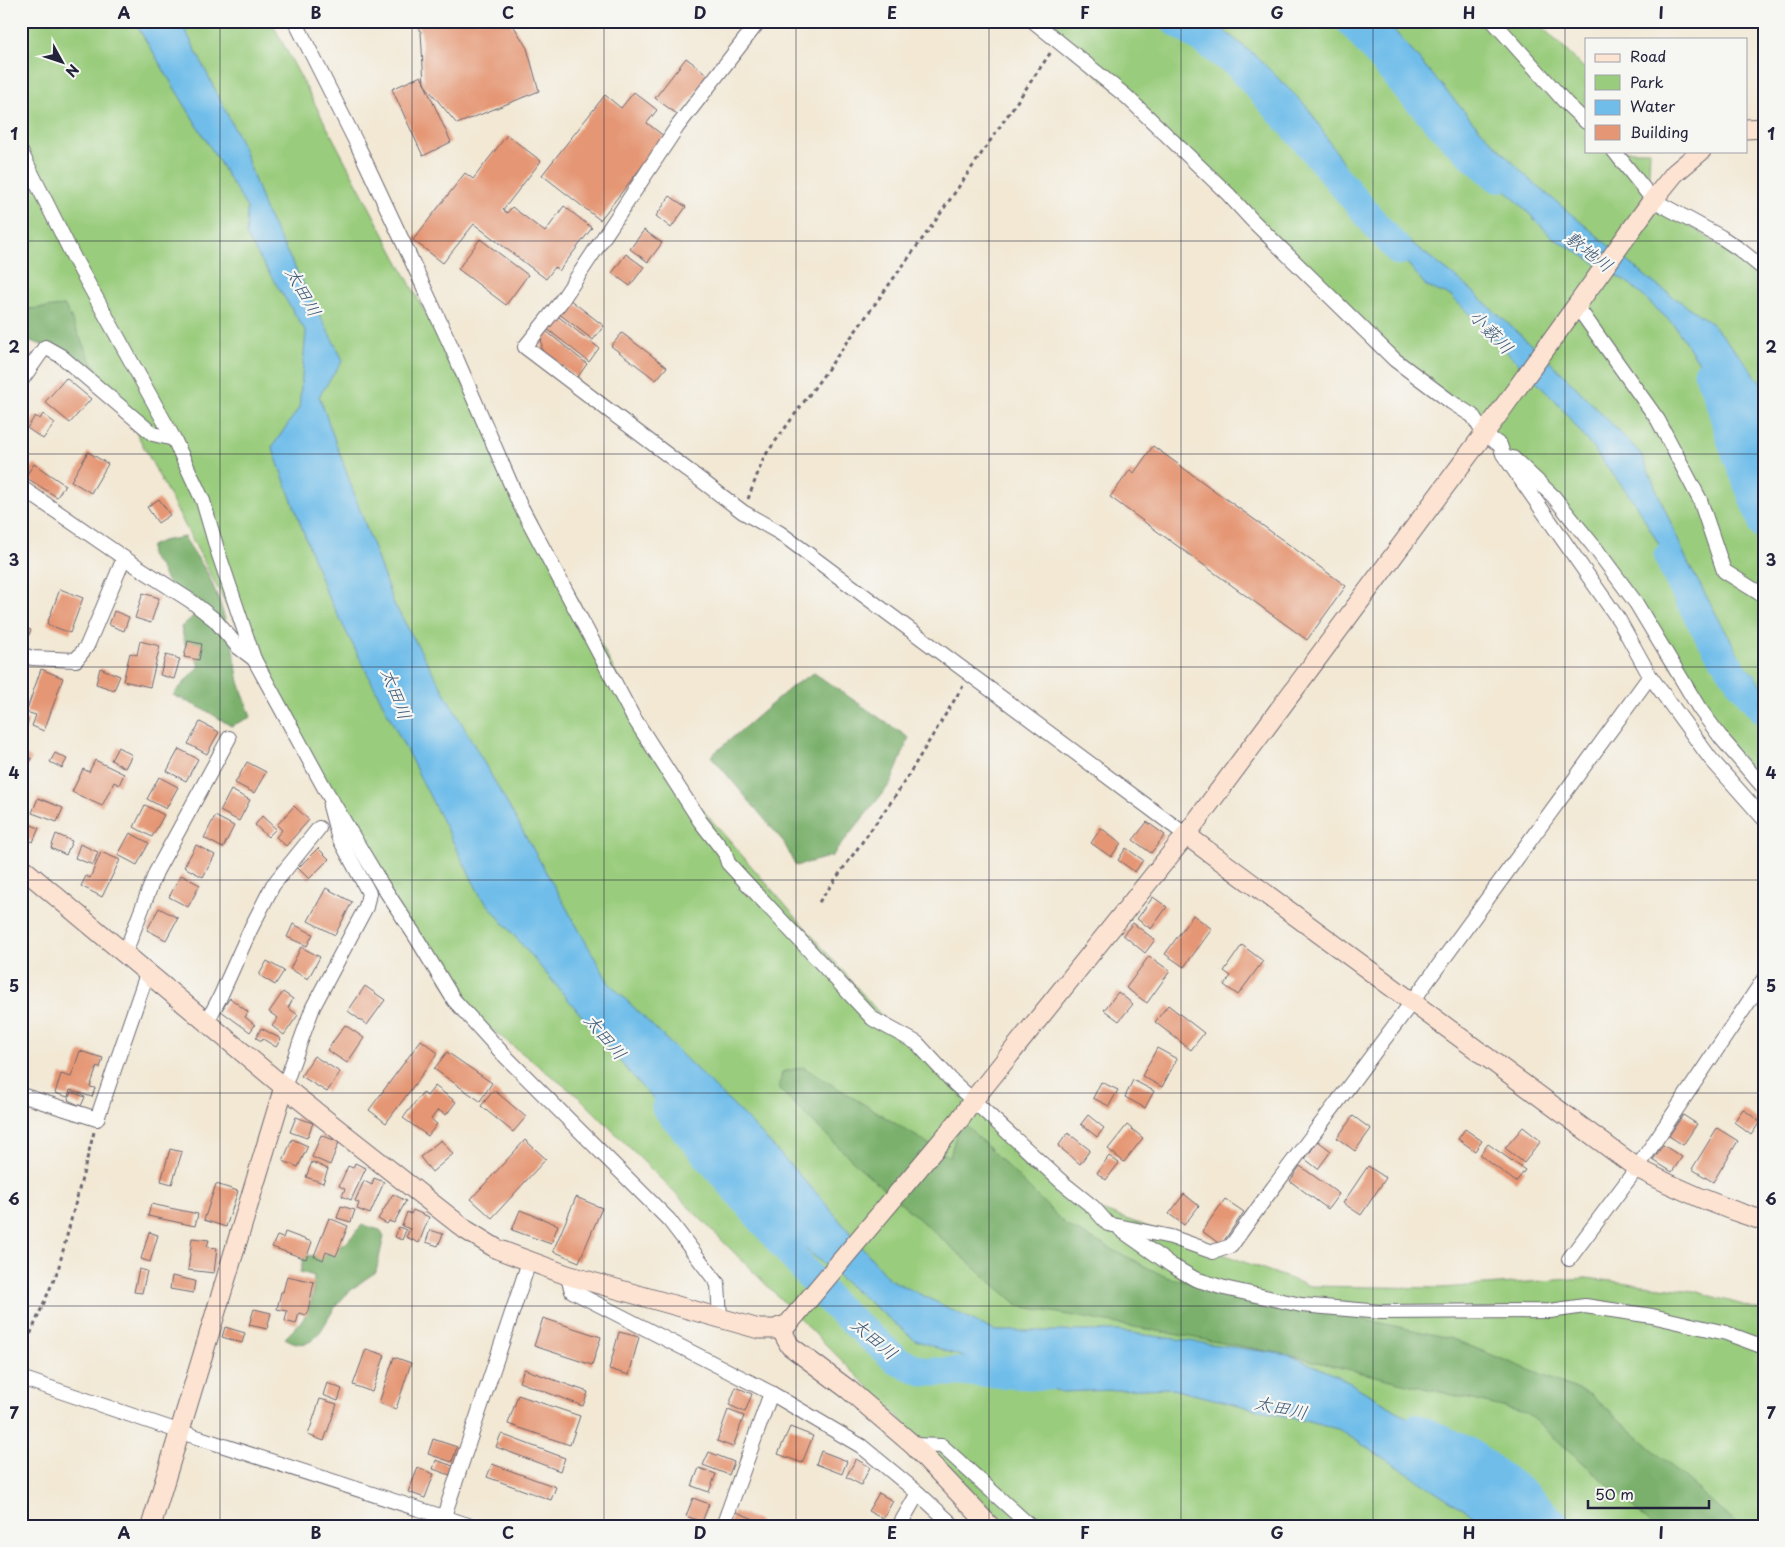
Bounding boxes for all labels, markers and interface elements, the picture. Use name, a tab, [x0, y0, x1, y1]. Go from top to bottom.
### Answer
text: A	[118, 0, 131, 24]
text: B	[311, 0, 322, 24]
text: C	[502, 0, 514, 24]
text: D	[694, 0, 706, 24]
text: E	[887, 0, 897, 24]
text: F	[1080, 0, 1090, 24]
text: G	[1270, 0, 1284, 24]
text: H	[1463, 0, 1475, 24]
text: I	[1658, 0, 1664, 24]
north arrow	[38, 38, 88, 88]
legend	[1585, 38, 1748, 152]
text: Road	[1630, 44, 1666, 67]
text: N	[61, 60, 84, 82]
text: Park	[1630, 70, 1664, 93]
text: Water	[1630, 94, 1675, 117]
text: Building	[1630, 120, 1689, 143]
text: 1	[10, 121, 18, 145]
text: 1	[1767, 121, 1775, 145]
water label: 敷地川	[1560, 224, 1620, 278]
water label: 太田川	[279, 261, 329, 321]
water label: 小薮川	[1464, 302, 1521, 360]
text: 2	[8, 334, 20, 358]
text: 2	[1765, 334, 1777, 358]
text: 3	[9, 547, 19, 571]
text: 3	[1766, 547, 1776, 571]
water label: 太田川	[375, 663, 420, 724]
text: 4	[9, 760, 20, 784]
text: 4	[1766, 760, 1777, 784]
text: 5	[9, 973, 19, 997]
text: 5	[1766, 973, 1776, 997]
water label: 太田川	[578, 1007, 634, 1065]
text: 6	[8, 1186, 20, 1210]
text: 6	[1765, 1186, 1777, 1210]
water label: 太田川	[846, 1310, 904, 1366]
water label: 太田川	[1252, 1388, 1311, 1425]
text: 7	[9, 1400, 19, 1424]
text: 7	[1766, 1400, 1776, 1424]
scale bar	[1588, 1477, 1709, 1509]
text: 50 m	[1595, 1482, 1634, 1505]
text: A	[118, 1520, 131, 1544]
text: B	[311, 1520, 322, 1544]
text: C	[502, 1520, 514, 1544]
text: D	[694, 1520, 706, 1544]
text: E	[887, 1520, 897, 1544]
text: F	[1080, 1520, 1090, 1544]
text: G	[1270, 1520, 1284, 1544]
text: H	[1463, 1520, 1475, 1544]
text: I	[1658, 1520, 1664, 1544]

